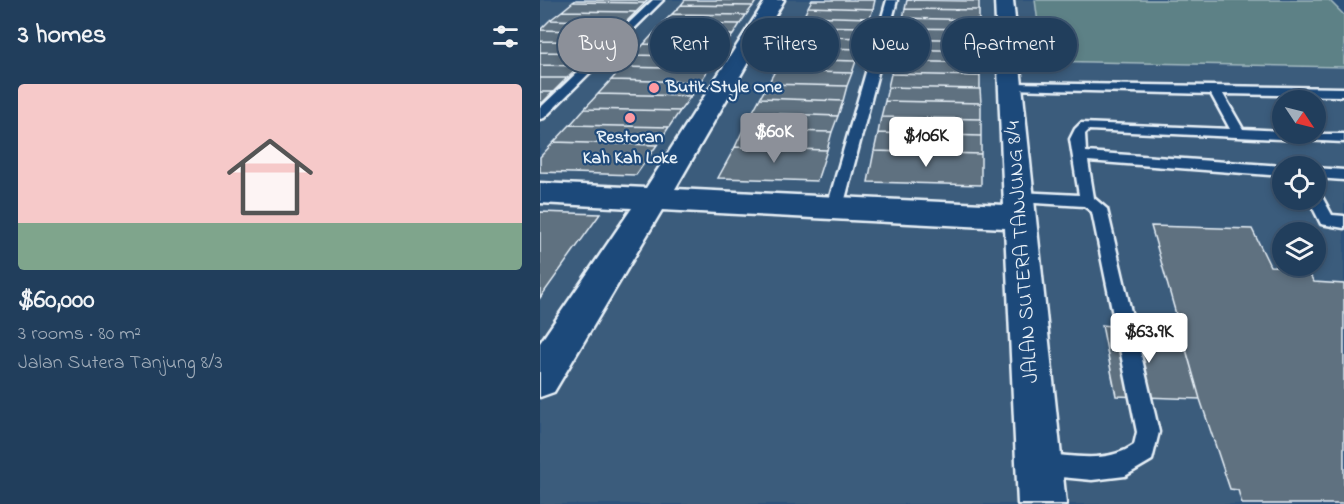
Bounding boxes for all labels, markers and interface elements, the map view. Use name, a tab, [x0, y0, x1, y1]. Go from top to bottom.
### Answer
text: 3 homes	[18, 17, 106, 55]
chip: Buy	[558, 18, 638, 72]
chip: Rent	[650, 18, 730, 72]
chip: Filters	[742, 18, 839, 72]
chip: New	[851, 18, 930, 72]
chip: Apartment	[942, 18, 1077, 72]
icon: filters	[489, 20, 522, 53]
place label: Butik Style One	[665, 75, 783, 102]
marker: Butik Style One	[647, 81, 661, 95]
north arrow	[1272, 90, 1326, 144]
map controls	[1272, 90, 1326, 276]
marker: Restoran Kah Kah Loke	[623, 111, 637, 125]
pin: $60K	[738, 113, 810, 164]
pin: $106K	[884, 117, 968, 168]
text: $60K	[754, 118, 794, 147]
street label: JALAN SUTERA TANJUNG 8/4	[999, 119, 1047, 384]
text: $106K	[903, 122, 949, 151]
icon: home	[216, 123, 324, 231]
place label: Restoran Kah Kah Loke	[583, 125, 678, 172]
button: locate	[1272, 156, 1326, 210]
button: layers	[1272, 222, 1326, 276]
text: $60,000	[18, 282, 95, 320]
pin: $63.9K	[1100, 313, 1198, 364]
text: $63.9K	[1125, 318, 1173, 347]
text: 3 rooms · 80 m²	[18, 320, 141, 349]
text: Jalan Sutera Tanjung 8/3	[18, 349, 223, 378]

